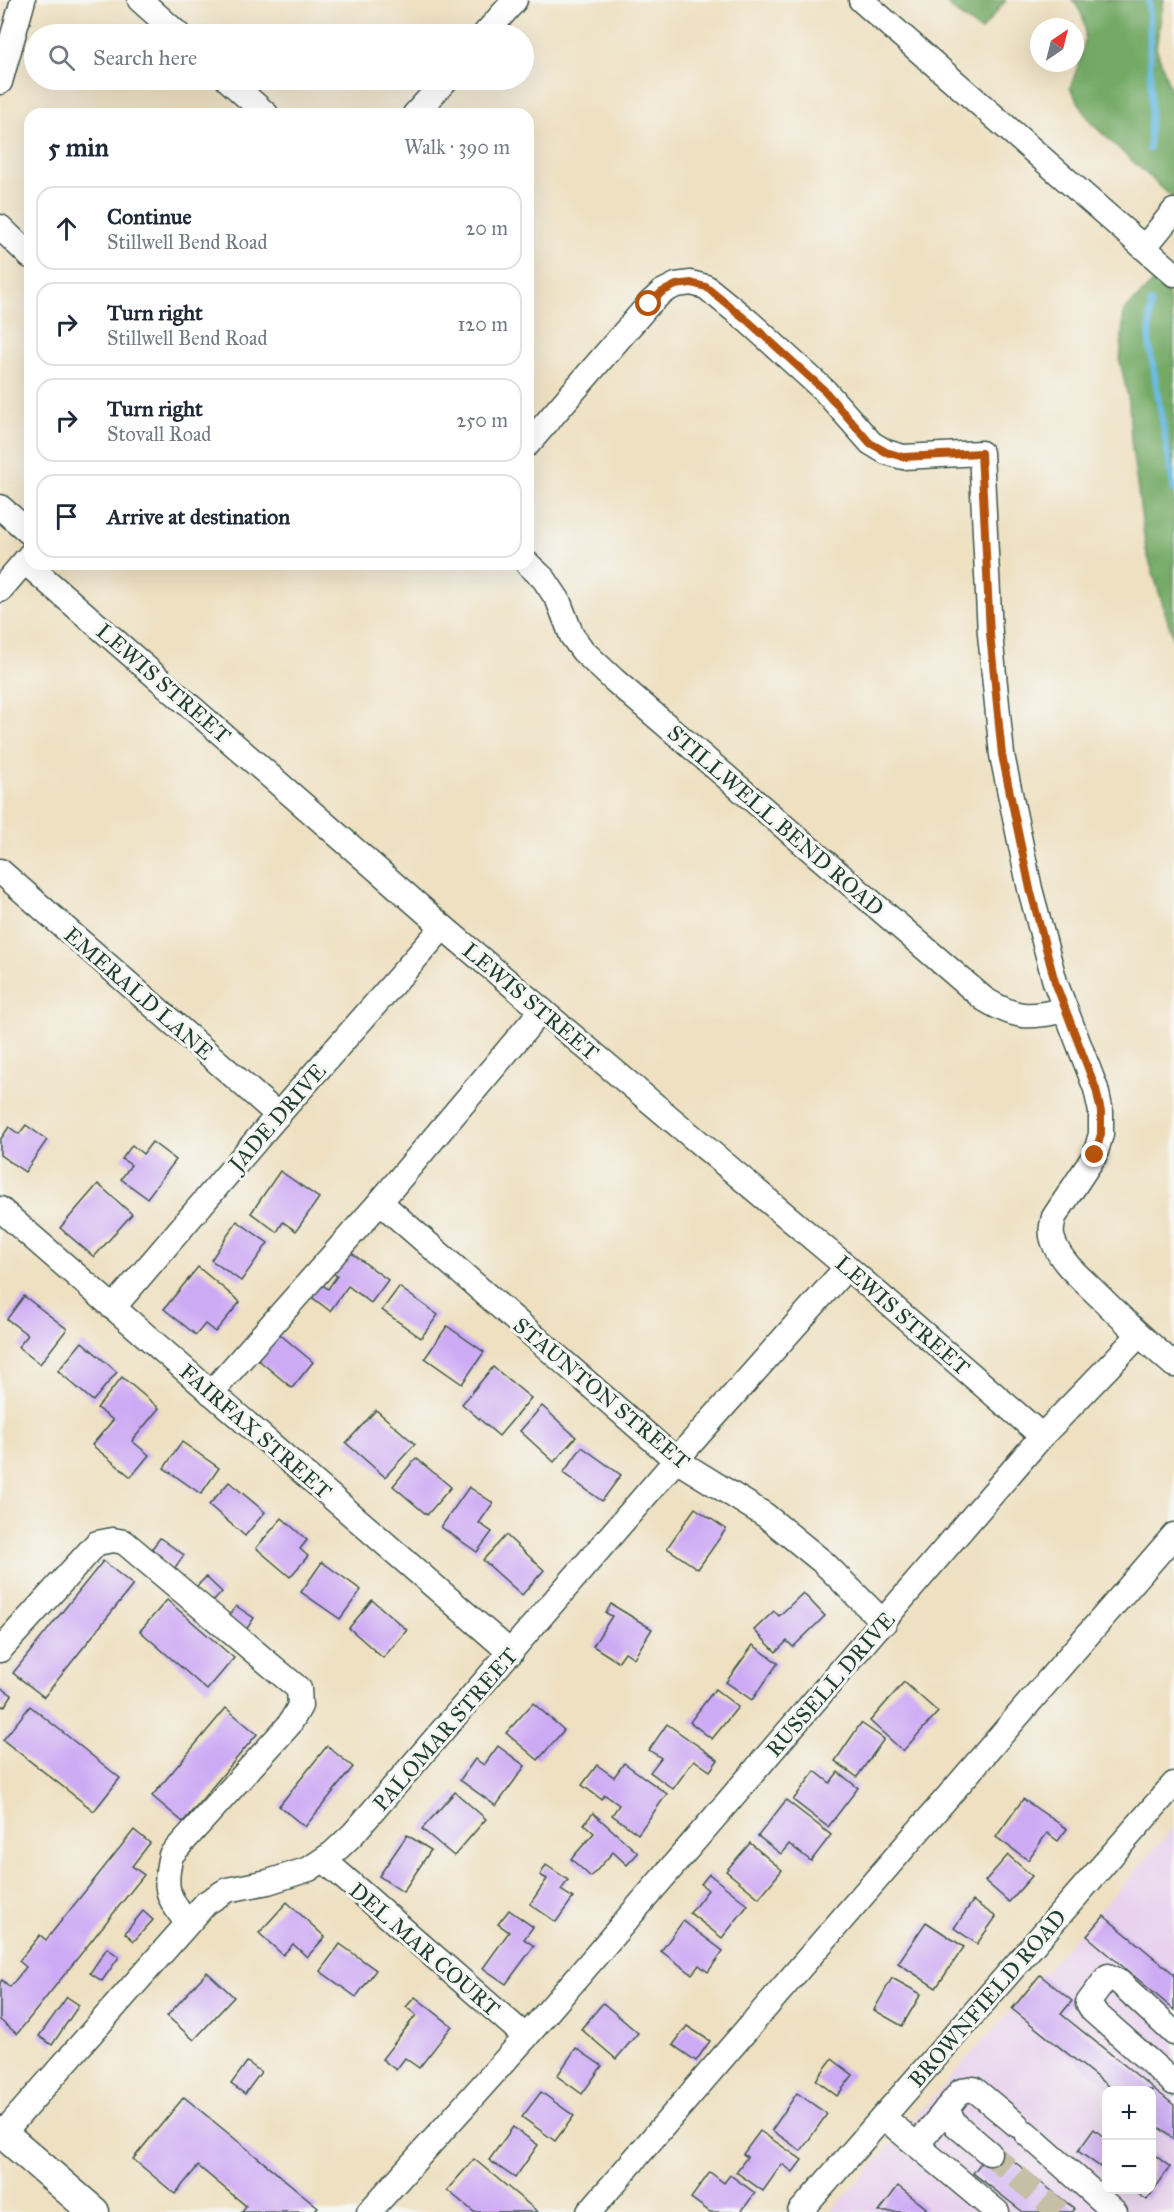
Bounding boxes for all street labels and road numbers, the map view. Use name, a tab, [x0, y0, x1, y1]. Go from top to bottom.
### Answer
street label: LEWIS STREET	[91, 618, 236, 749]
street label: STILLWELL BEND ROAD	[662, 719, 889, 922]
street label: EMERALD LANE	[59, 921, 219, 1066]
street label: LEWIS STREET	[457, 937, 604, 1066]
street label: JADE DRIVE	[222, 1058, 332, 1178]
street label: LEWIS STREET	[830, 1250, 975, 1381]
street label: STAUNTON STREET	[508, 1312, 695, 1475]
street label: FAIRFAX STREET	[174, 1358, 337, 1505]
street label: RUSSELL DRIVE	[760, 1606, 901, 1762]
street label: PALOMAR STREET	[367, 1642, 524, 1816]
street label: DEL MAR COURT	[344, 1877, 505, 2022]
street label: BROWNFIELD ROAD	[903, 1904, 1072, 2093]

